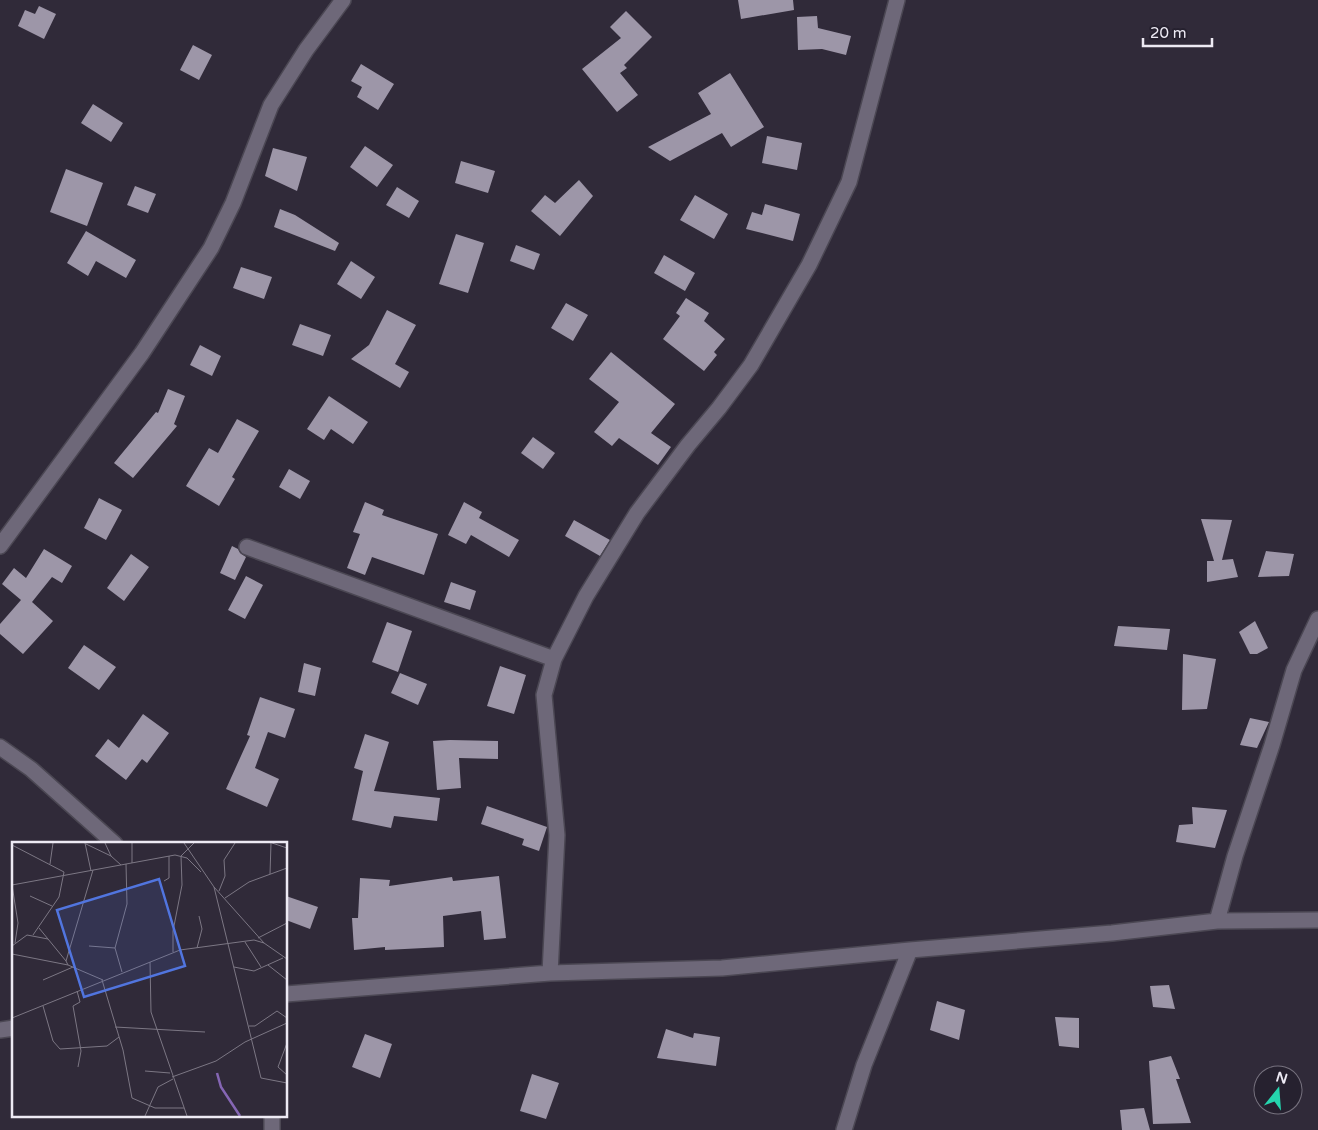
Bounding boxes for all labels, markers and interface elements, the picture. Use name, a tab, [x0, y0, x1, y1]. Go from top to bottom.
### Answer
scale bar	[1143, 15, 1212, 47]
text: 20 m	[1150, 24, 1187, 42]
inset map	[12, 842, 288, 1118]
north arrow	[1253, 1065, 1303, 1115]
text: N	[1274, 1068, 1290, 1088]

